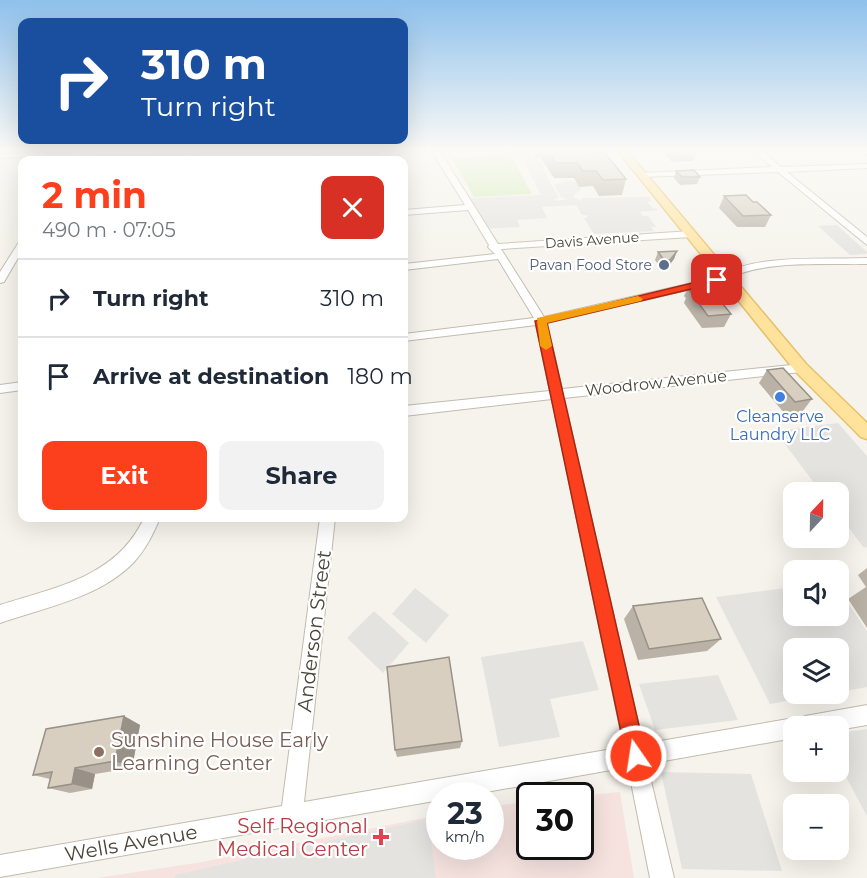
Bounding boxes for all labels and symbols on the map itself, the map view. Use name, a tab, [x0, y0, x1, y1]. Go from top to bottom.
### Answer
street label: Davis Avenue	[544, 228, 640, 252]
pin	[691, 254, 742, 305]
place label: Pavan Food Store	[529, 256, 652, 274]
marker: Pavan Food Store	[657, 258, 671, 272]
street label: Woodrow Avenue	[584, 366, 728, 400]
marker: Cleanserve Laundry LLC	[773, 390, 787, 404]
place label: Cleanserve Laundry LLC	[730, 407, 830, 444]
north arrow	[783, 482, 849, 548]
street label: Anderson Street	[292, 549, 336, 713]
position arrow	[604, 724, 668, 788]
place label: Sunshine House Early Learning Center	[111, 728, 328, 775]
marker: Sunshine House Early Learning Center	[92, 745, 106, 759]
speed limit sign: 30	[516, 782, 594, 860]
place label: Self Regional Medical Center	[217, 814, 368, 861]
street label: Wells Avenue	[63, 820, 199, 866]
marker: Self Regional Medical Center	[372, 828, 390, 846]

